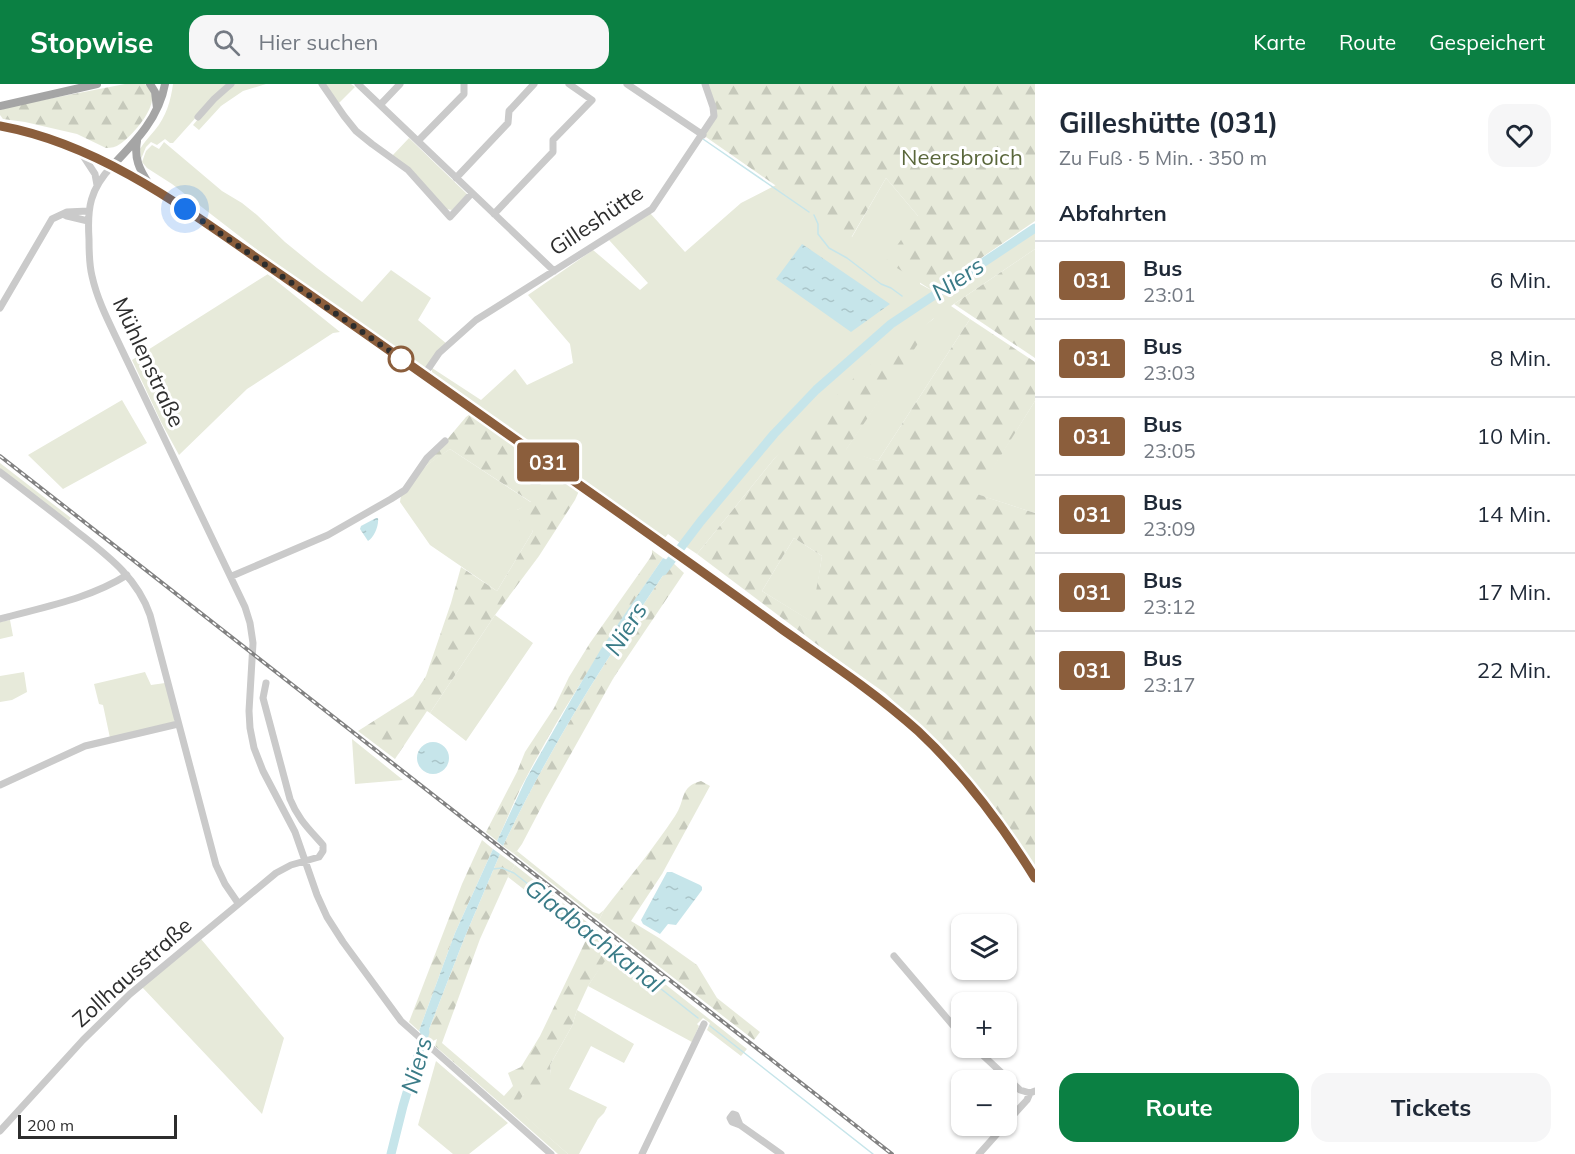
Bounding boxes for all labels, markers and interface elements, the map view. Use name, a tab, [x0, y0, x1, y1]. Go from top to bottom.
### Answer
search box	[189, 15, 609, 69]
text: Stopwise	[30, 25, 153, 60]
icon: search	[210, 26, 243, 59]
text: Hier suchen	[258, 28, 379, 56]
text: Karte	[1253, 29, 1306, 55]
text: Route	[1339, 29, 1396, 55]
text: Gespeichert	[1429, 29, 1545, 55]
button: heart	[1488, 104, 1551, 167]
text: Gilleshütte (031)	[1059, 105, 1278, 140]
park label: Neersbroich	[901, 143, 1023, 171]
text: Zu Fuß · 5 Min. · 350 m	[1059, 145, 1267, 170]
street label: Gilleshütte	[544, 178, 648, 262]
your location	[170, 194, 200, 224]
text: Abfahrten	[1059, 199, 1167, 227]
water label: Niers	[925, 250, 990, 307]
text: Bus	[1143, 254, 1182, 282]
text: 6 Min.	[1490, 266, 1551, 294]
text: 031	[1073, 267, 1111, 293]
text: 23:01	[1143, 282, 1196, 307]
street label: Mühlenstraße	[107, 293, 191, 431]
text: Bus	[1143, 332, 1182, 360]
text: 8 Min.	[1490, 344, 1551, 372]
text: 031	[1073, 345, 1111, 371]
unlabelled marker	[388, 346, 414, 372]
text: 23:03	[1143, 360, 1196, 385]
text: Bus	[1143, 410, 1182, 438]
text: 10 Min.	[1477, 422, 1551, 450]
text: 031	[1073, 423, 1111, 449]
text: 23:05	[1143, 438, 1196, 463]
line badge: 031	[514, 442, 582, 482]
text: 031	[529, 449, 567, 475]
text: Bus	[1143, 488, 1182, 516]
text: 14 Min.	[1477, 500, 1551, 528]
text: 031	[1073, 501, 1111, 527]
text: 23:09	[1143, 516, 1196, 541]
text: Bus	[1143, 566, 1182, 594]
text: 17 Min.	[1477, 578, 1551, 606]
text: 031	[1073, 579, 1111, 605]
text: 23:12	[1143, 594, 1196, 619]
water label: Niers	[597, 596, 653, 661]
text: Bus	[1143, 644, 1182, 672]
text: 22 Min.	[1477, 656, 1551, 684]
text: 031	[1073, 657, 1111, 683]
text: 23:17	[1143, 672, 1196, 697]
water label: Gladbachkanal	[519, 872, 670, 999]
street label: Zollhausstraße	[67, 911, 197, 1033]
map controls	[951, 914, 1017, 1136]
button: layers	[951, 914, 1017, 980]
button: +	[951, 992, 1017, 1058]
water label: Niers	[394, 1033, 438, 1096]
button: −	[951, 1070, 1017, 1136]
button: Route	[1059, 1073, 1299, 1142]
button: Tickets	[1311, 1073, 1551, 1142]
scale bar	[18, 1112, 177, 1140]
text: 200 m	[27, 1115, 74, 1135]

